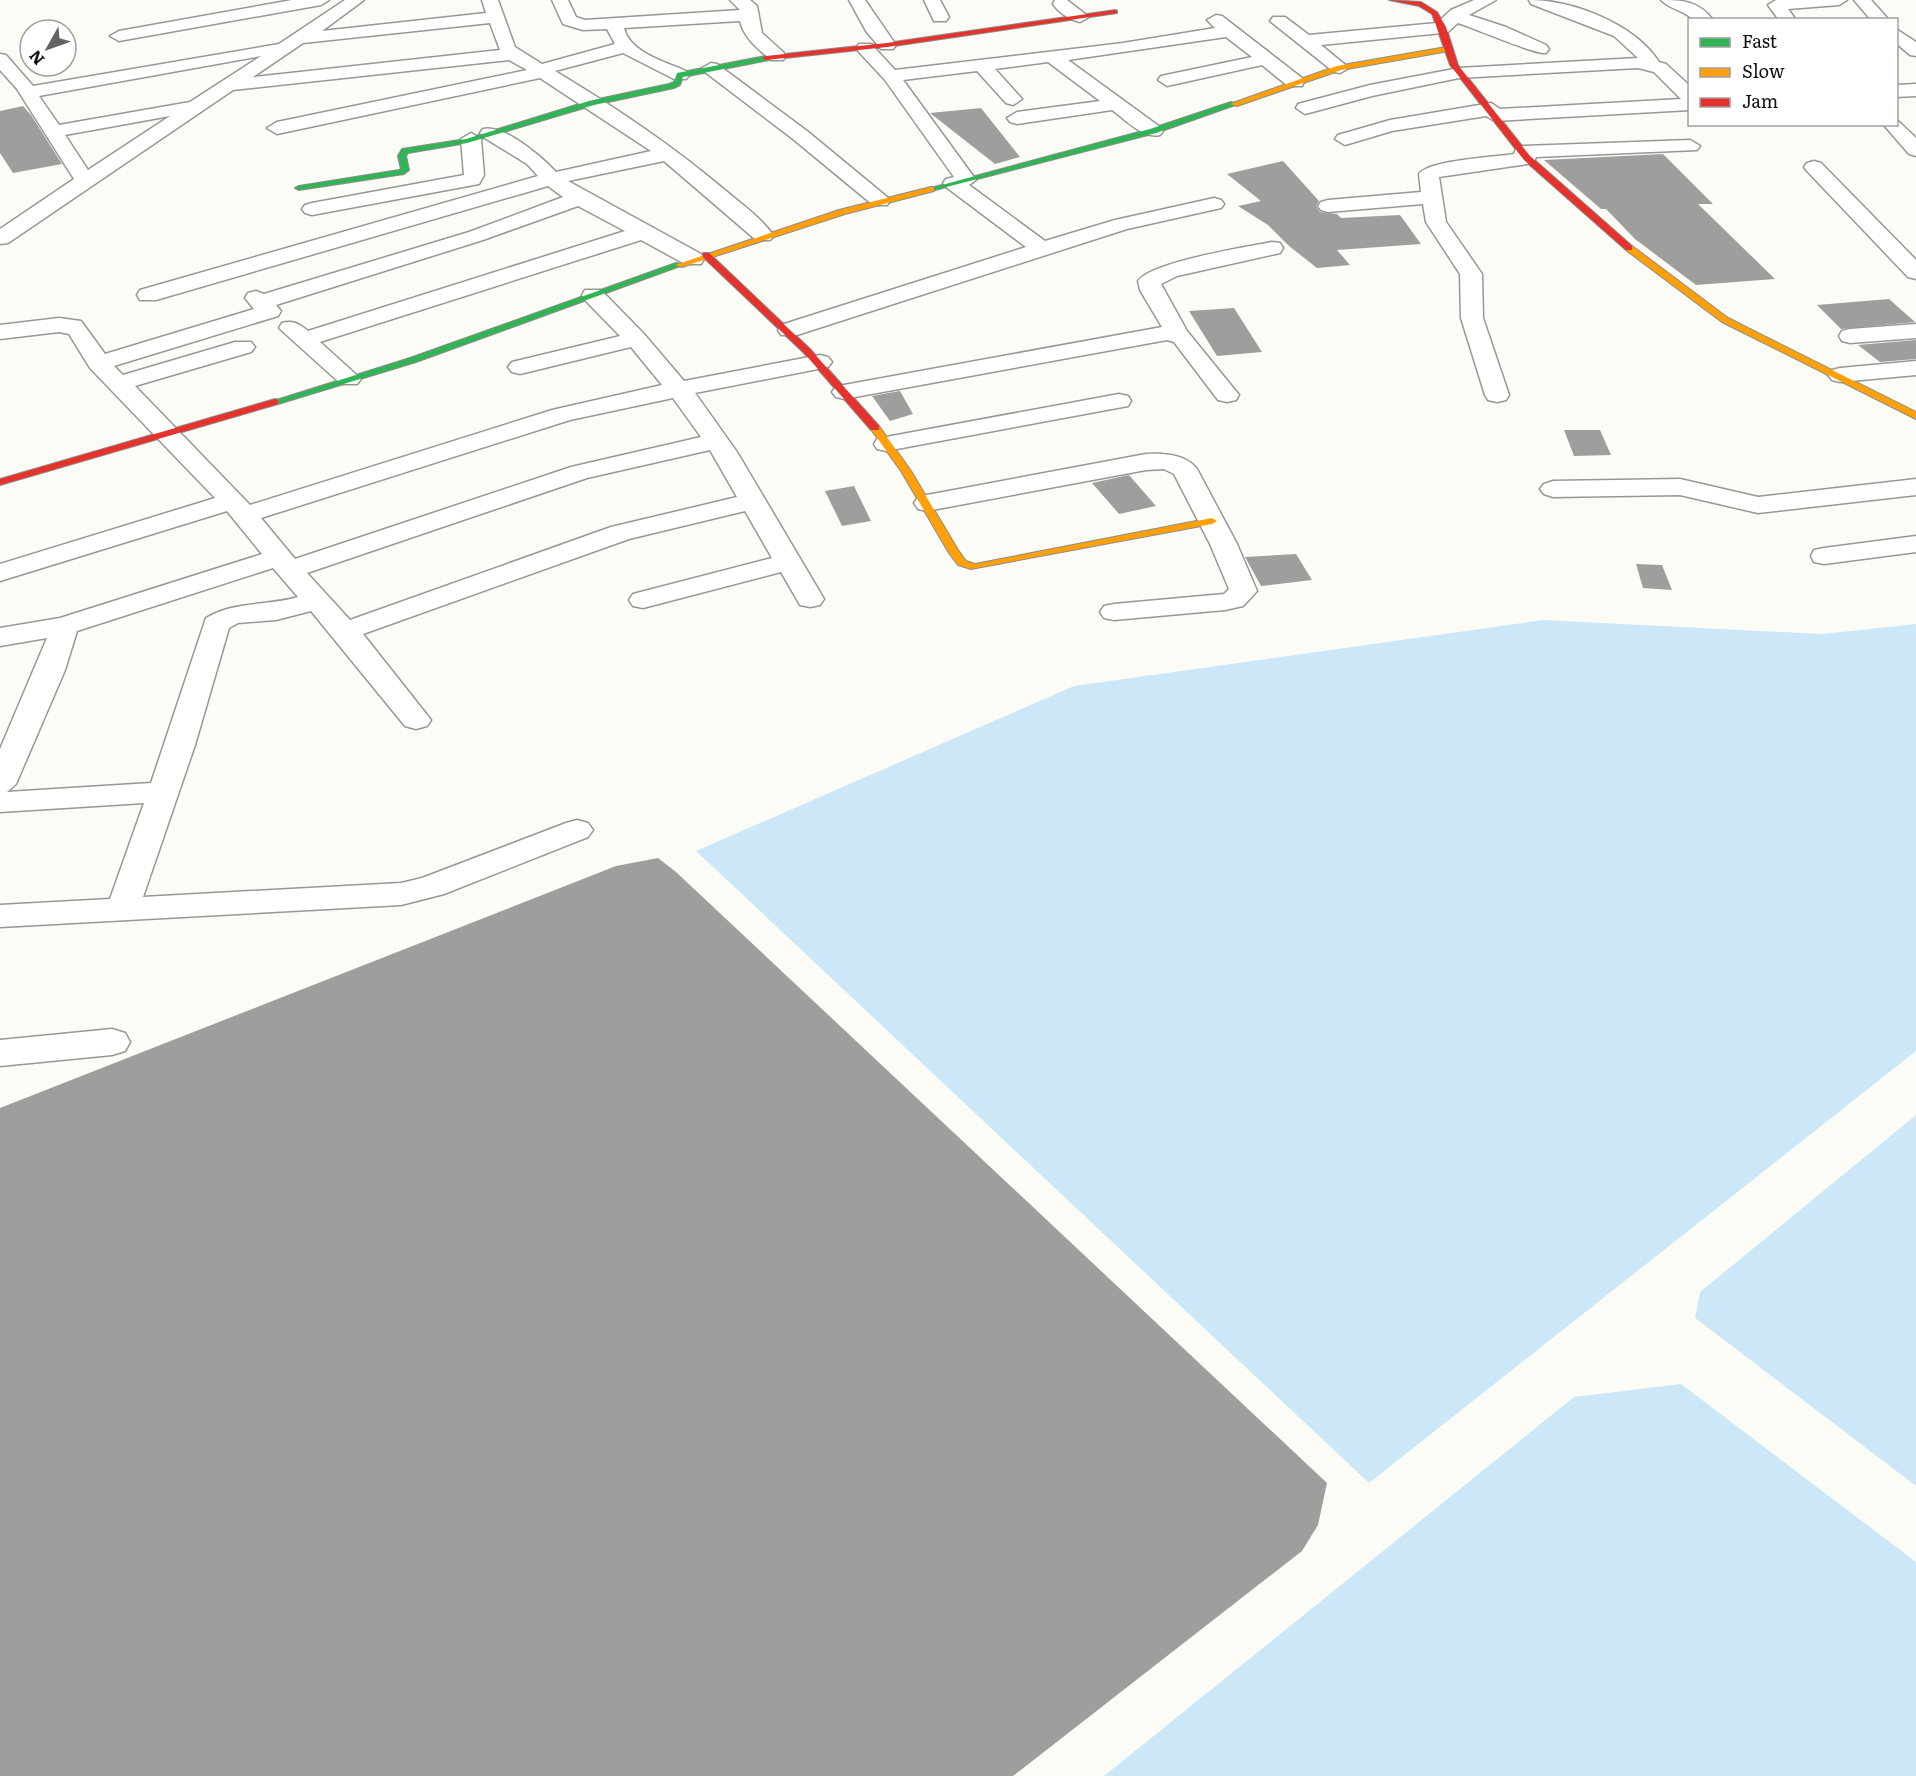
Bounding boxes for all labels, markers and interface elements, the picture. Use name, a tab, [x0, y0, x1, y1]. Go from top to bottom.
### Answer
north arrow	[18, 18, 78, 78]
legend	[1688, 18, 1898, 126]
text: Fast	[1742, 27, 1778, 54]
text: N	[22, 45, 49, 71]
text: Slow	[1742, 57, 1785, 84]
text: Jam	[1742, 87, 1778, 114]

